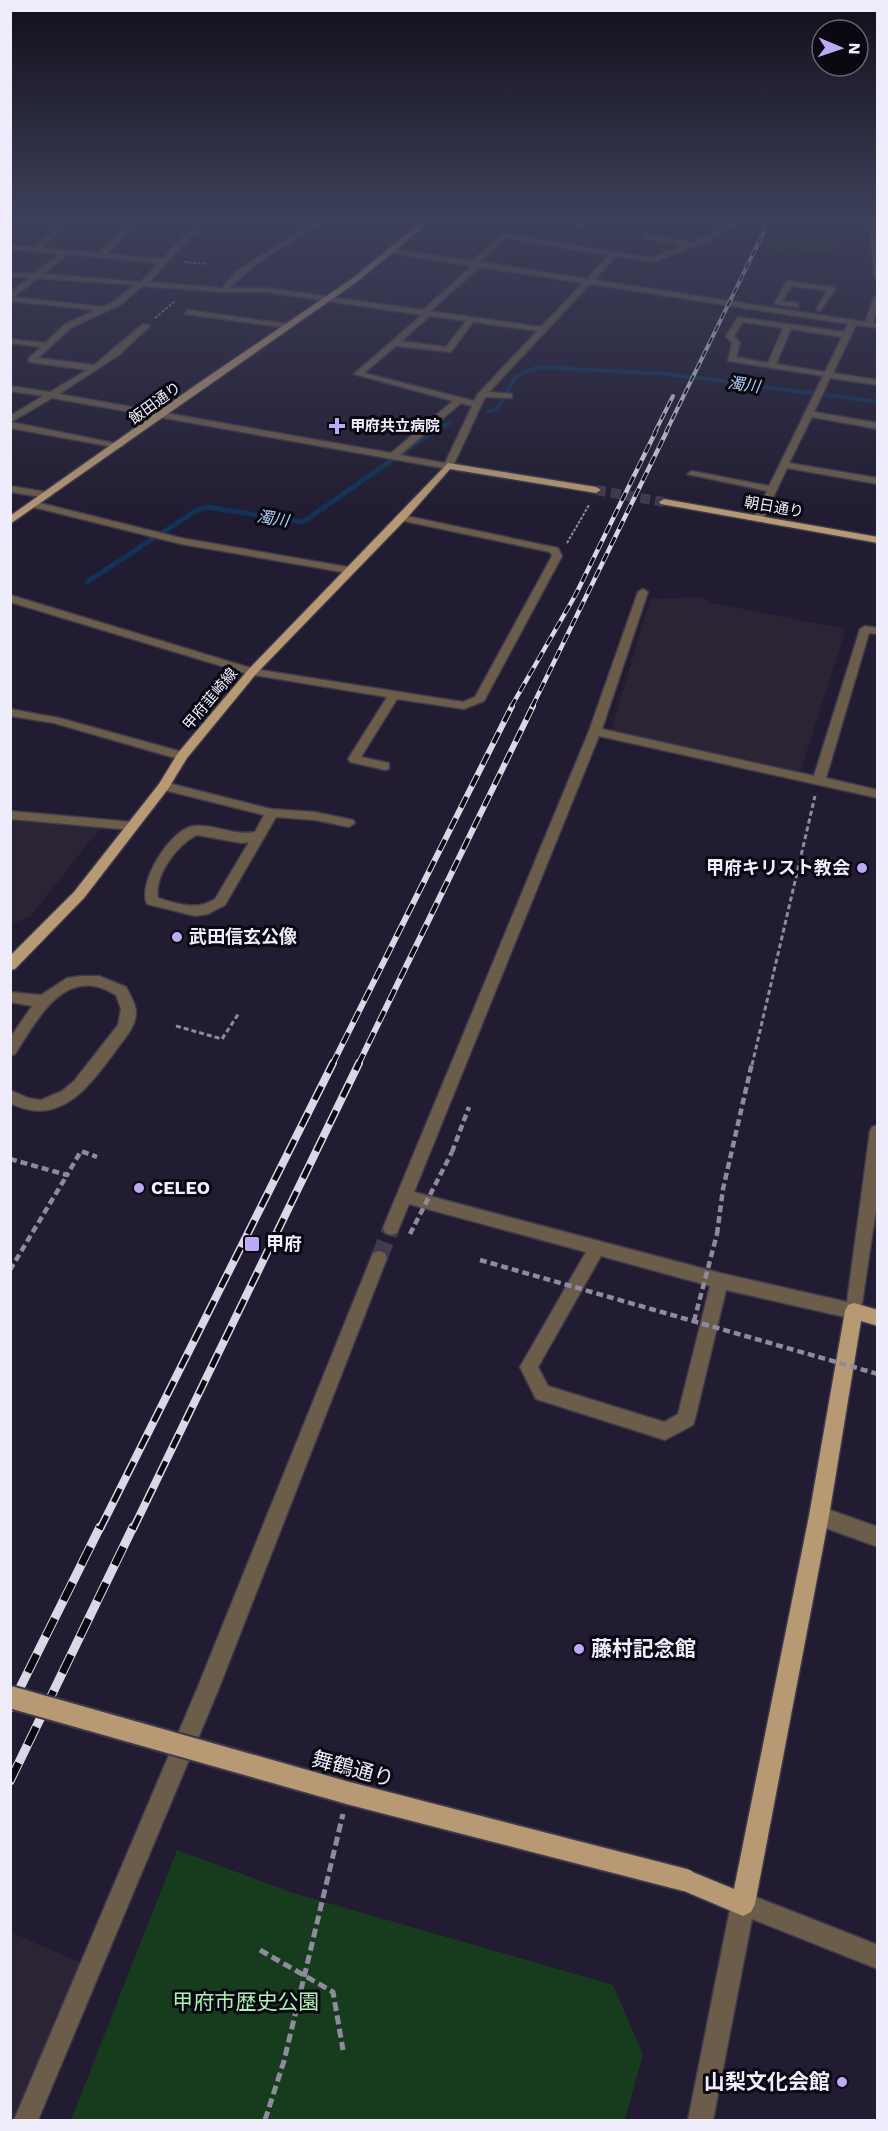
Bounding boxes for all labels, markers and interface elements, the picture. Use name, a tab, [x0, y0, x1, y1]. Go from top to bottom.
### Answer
north arrow	[810, 18, 870, 78]
text: N	[845, 42, 864, 55]
water label: 濁川	[727, 373, 763, 396]
street label: 飯田通り	[125, 378, 185, 428]
marker: 甲府共立病院	[328, 417, 346, 435]
place label: 甲府共立病院	[350, 417, 440, 435]
street label: 朝日通り	[743, 493, 805, 521]
water label: 濁川	[256, 507, 292, 531]
street label: 甲府韮崎線	[179, 664, 241, 734]
place label: 甲府キリスト教会	[706, 857, 850, 878]
marker: 甲府キリスト教会	[855, 861, 869, 875]
place label: 武田信玄公像	[189, 926, 297, 947]
marker: 武田信玄公像	[170, 930, 184, 944]
place label: CELEO	[151, 1177, 210, 1198]
marker: CELEO	[132, 1181, 146, 1195]
place label: 甲府	[266, 1233, 302, 1254]
marker: 甲府	[243, 1235, 261, 1253]
place label: 藤村記念館	[591, 1636, 696, 1661]
marker: 藤村記念館	[572, 1642, 586, 1656]
street label: 舞鶴通り	[309, 1746, 397, 1791]
park label: 甲府市歴史公園	[173, 1989, 320, 2014]
place label: 山梨文化会館	[704, 2069, 830, 2094]
marker: 山梨文化会館	[835, 2075, 849, 2089]

